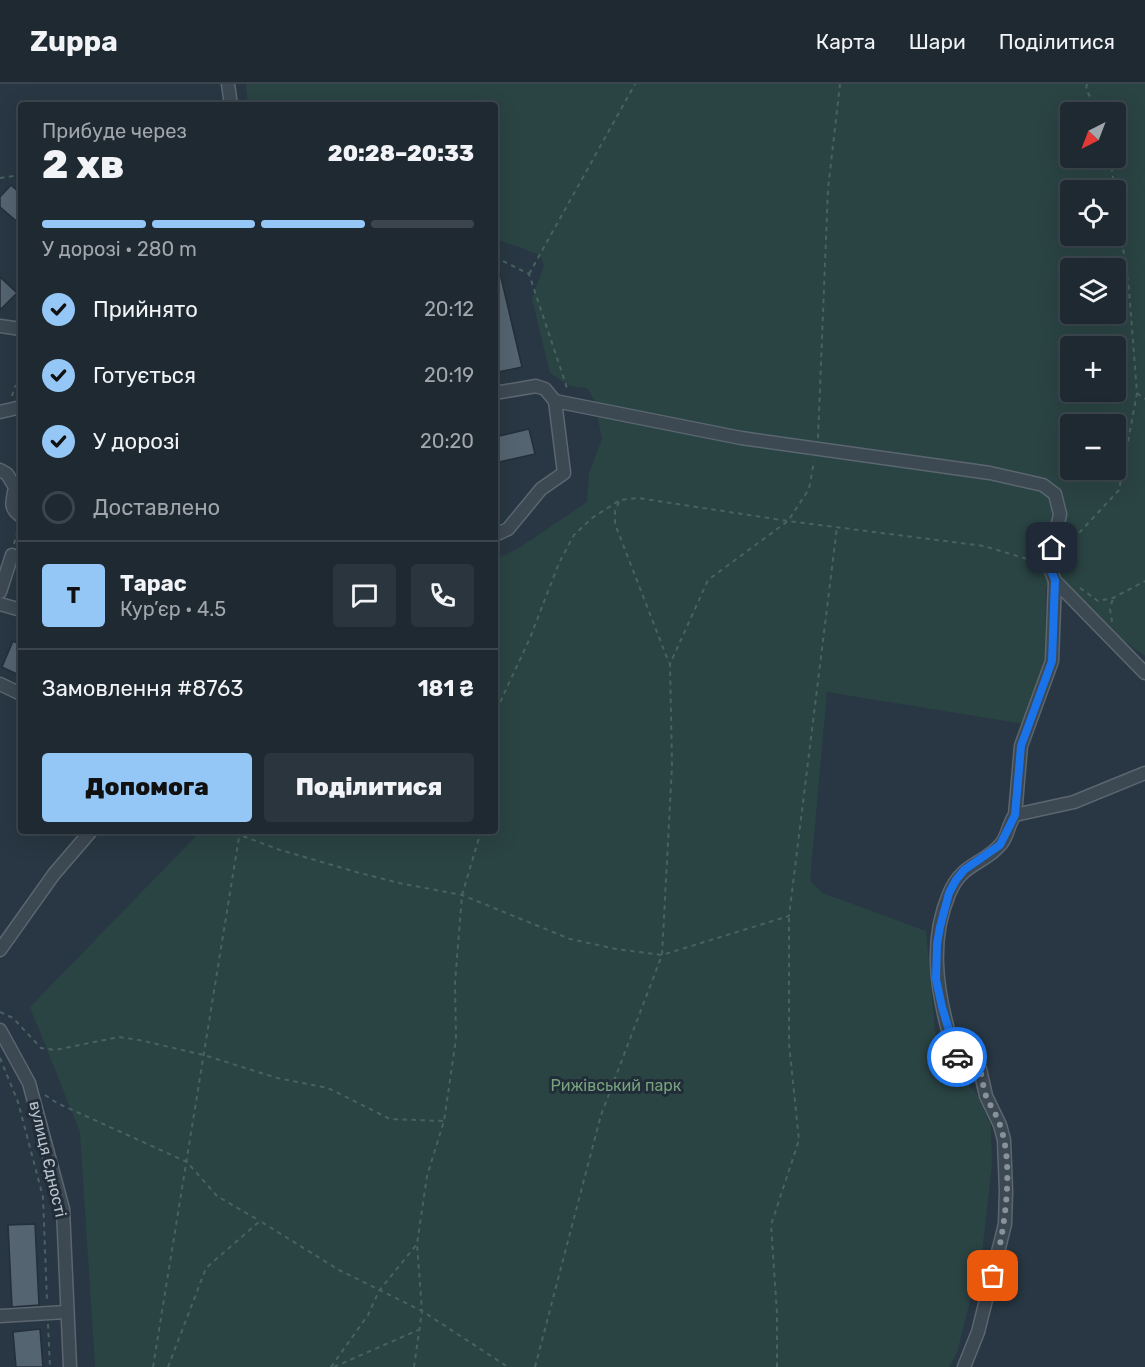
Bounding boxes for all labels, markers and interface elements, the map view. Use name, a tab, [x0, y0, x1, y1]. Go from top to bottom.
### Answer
text: Zuppa	[30, 25, 118, 58]
text: Карта	[816, 29, 876, 54]
text: Шари	[909, 29, 966, 54]
text: Поділитися	[999, 29, 1115, 54]
north arrow	[1060, 102, 1126, 168]
map controls	[1060, 102, 1126, 480]
text: Прибуде через	[42, 119, 187, 143]
text: 20:28–20:33	[328, 140, 474, 167]
text: 2 хв	[42, 142, 124, 188]
button: locate	[1060, 180, 1126, 246]
text: У дорозі · 280 m	[42, 237, 197, 261]
button: layers	[1060, 258, 1126, 324]
icon: check	[42, 293, 75, 326]
text: Прийнято	[93, 296, 198, 323]
text: 20:12	[424, 297, 474, 321]
button: +	[1060, 336, 1126, 402]
icon: check	[42, 359, 75, 392]
text: Готується	[93, 362, 196, 389]
text: 20:19	[424, 363, 474, 387]
button: −	[1060, 414, 1126, 480]
icon: check	[42, 425, 75, 458]
text: У дорозі	[93, 428, 180, 455]
text: 20:20	[420, 429, 474, 453]
text: Доставлено	[93, 494, 220, 521]
pin	[1026, 522, 1077, 573]
icon: home	[1035, 531, 1068, 564]
button: chat	[333, 564, 396, 627]
button: phone	[411, 564, 474, 627]
text: Тарас	[120, 570, 187, 597]
text: Т	[67, 582, 80, 609]
text: Кур’єр · 4.5	[120, 597, 226, 621]
text: Замовлення #8763	[42, 675, 243, 702]
text: 181 ₴	[418, 675, 474, 702]
button: Допомога	[42, 753, 252, 822]
button: Поділитися	[264, 753, 474, 822]
courier	[927, 1027, 987, 1087]
icon: car	[941, 1041, 974, 1074]
park label: Рижівський парк	[551, 1076, 682, 1095]
street label: вулиця Єдності	[25, 1099, 71, 1219]
pin	[967, 1250, 1018, 1301]
icon: bag	[976, 1259, 1009, 1292]

